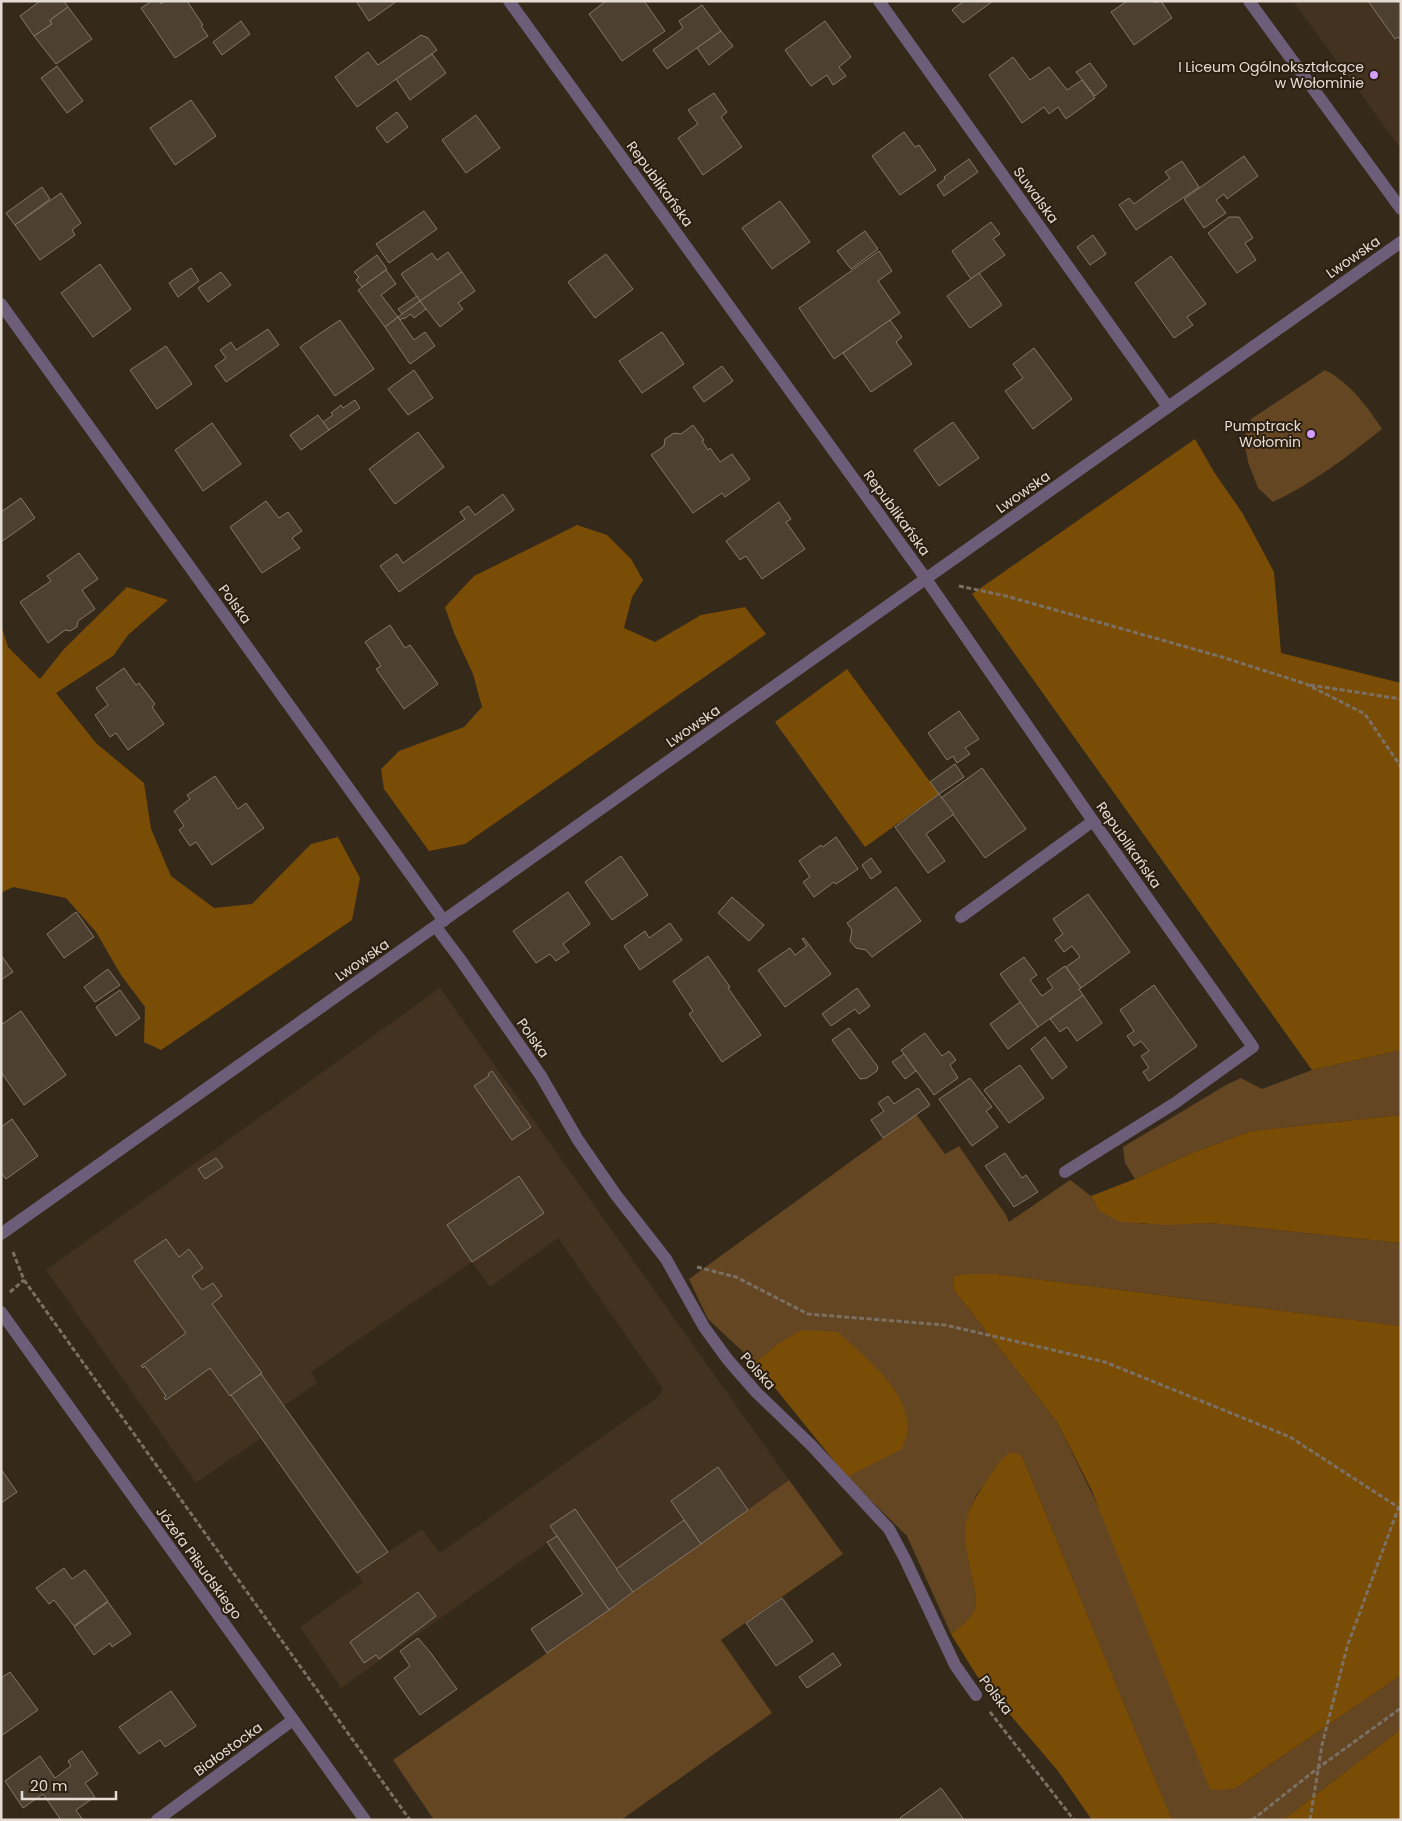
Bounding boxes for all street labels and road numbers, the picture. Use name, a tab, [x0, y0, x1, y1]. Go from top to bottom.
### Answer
street label: Republikańska	[622, 137, 698, 231]
street label: Suwalska	[1009, 163, 1063, 227]
street label: Lwowska	[1322, 231, 1384, 283]
street label: Republikańska	[859, 466, 935, 560]
street label: Lwowska	[992, 466, 1054, 518]
street label: Polska	[214, 580, 256, 628]
street label: Lwowska	[662, 700, 724, 752]
street label: Republikańska	[1092, 798, 1166, 892]
street label: Lwowska	[331, 934, 393, 986]
street label: Polska	[512, 1014, 554, 1062]
street label: Polska	[736, 1348, 780, 1394]
street label: Józefa Piłsudskiego	[151, 1502, 247, 1624]
street label: Polska	[975, 1671, 1017, 1719]
street label: Białostocka	[190, 1717, 266, 1781]

